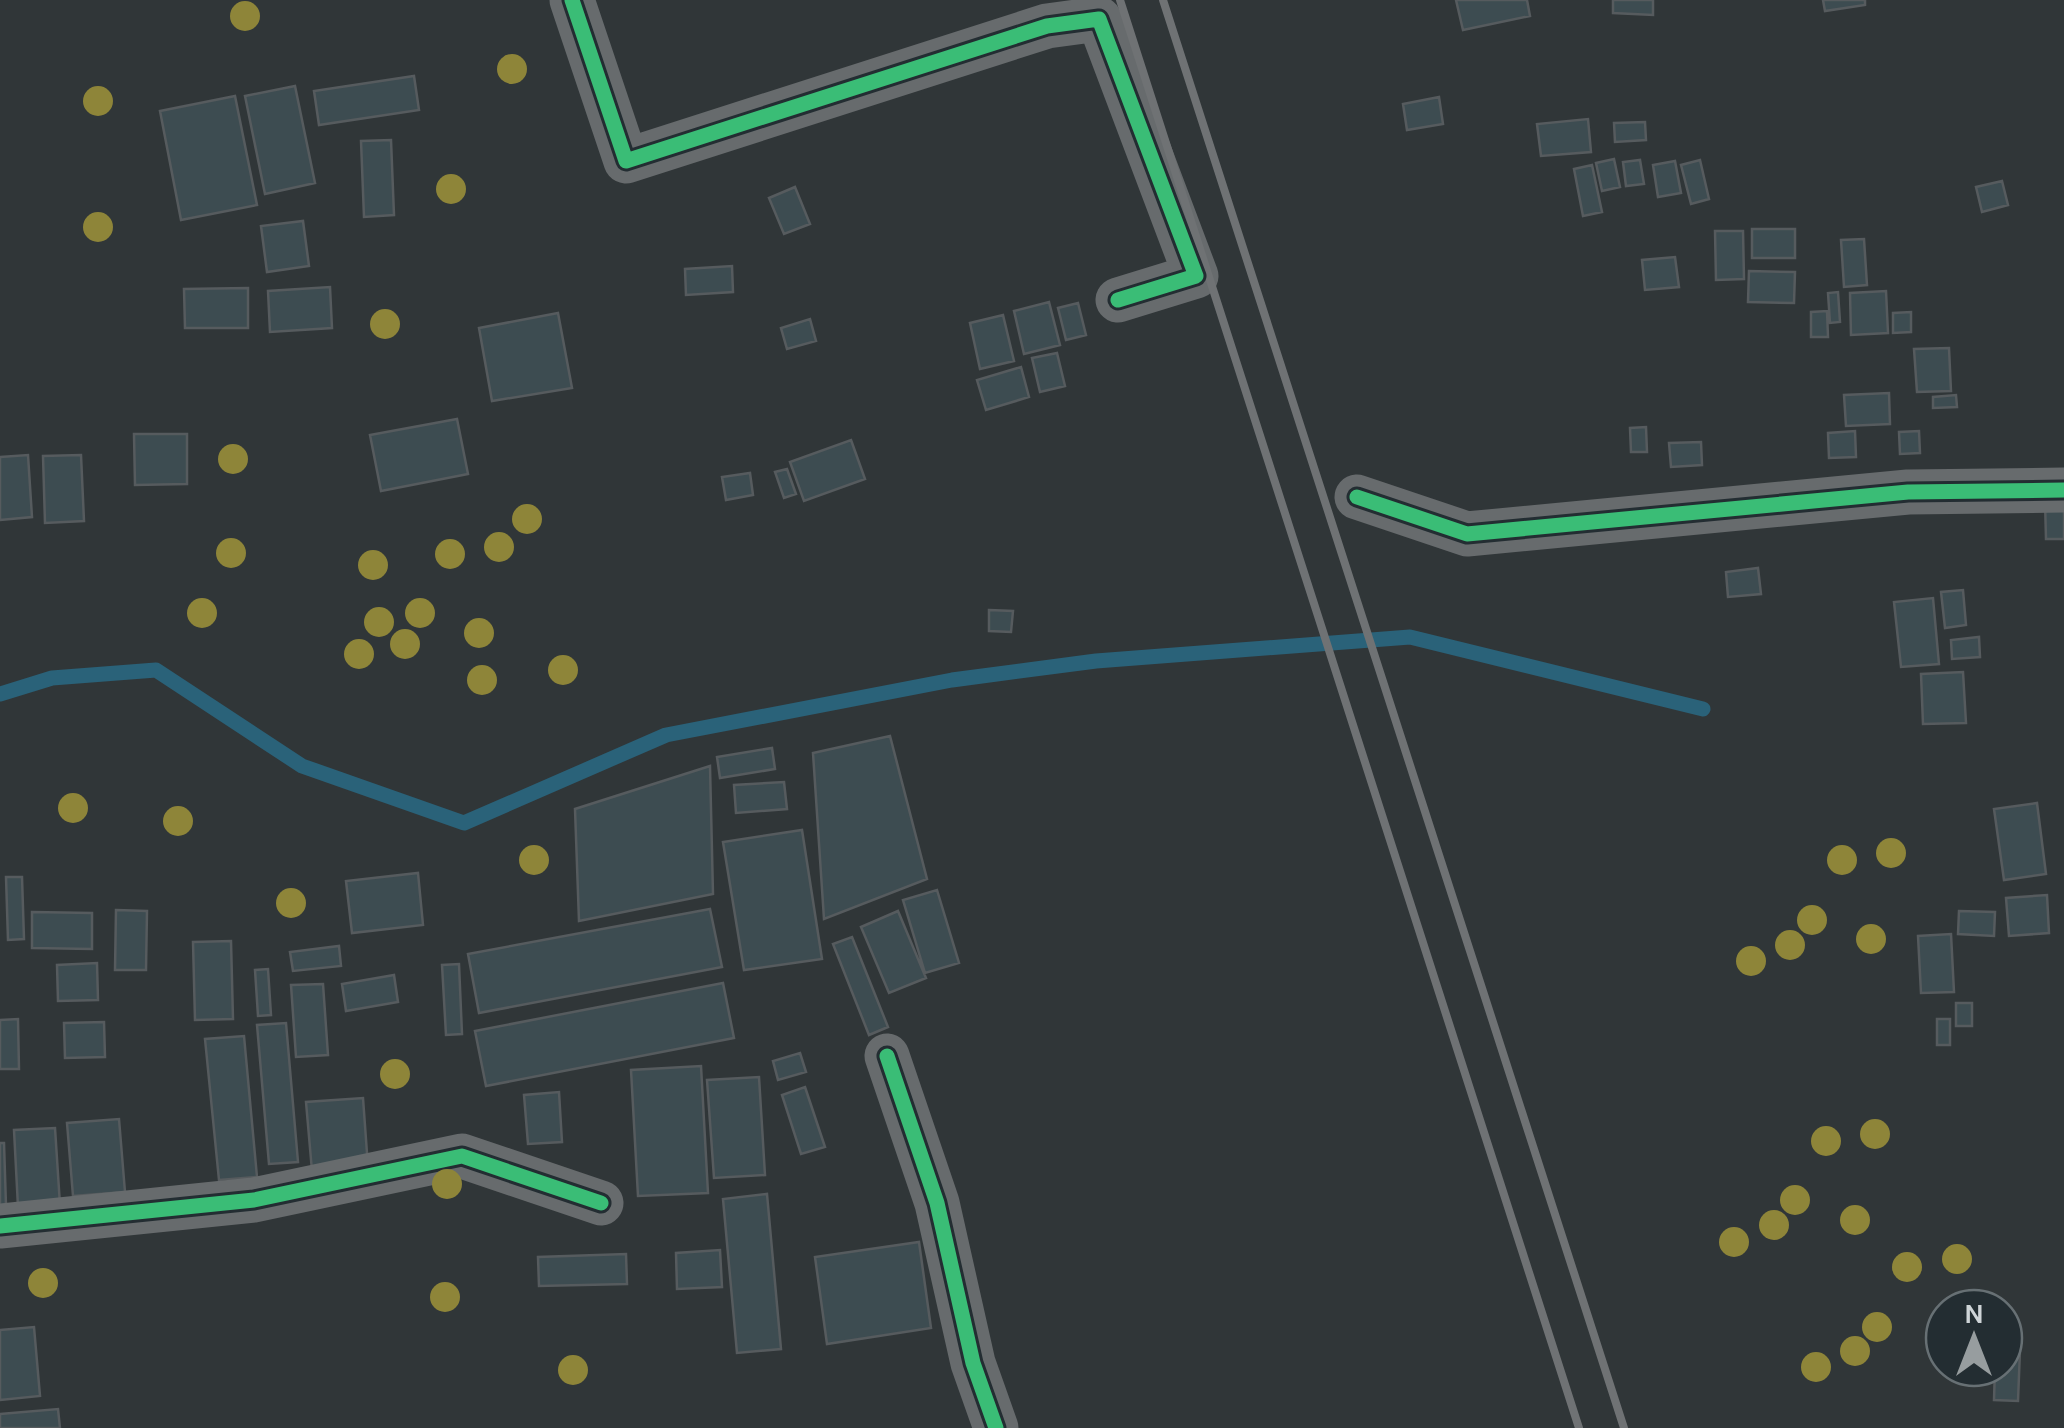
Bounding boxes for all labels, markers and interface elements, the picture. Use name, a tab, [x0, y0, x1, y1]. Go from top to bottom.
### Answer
north arrow	[1924, 1288, 2024, 1388]
text: N	[1964, 1297, 1984, 1330]

